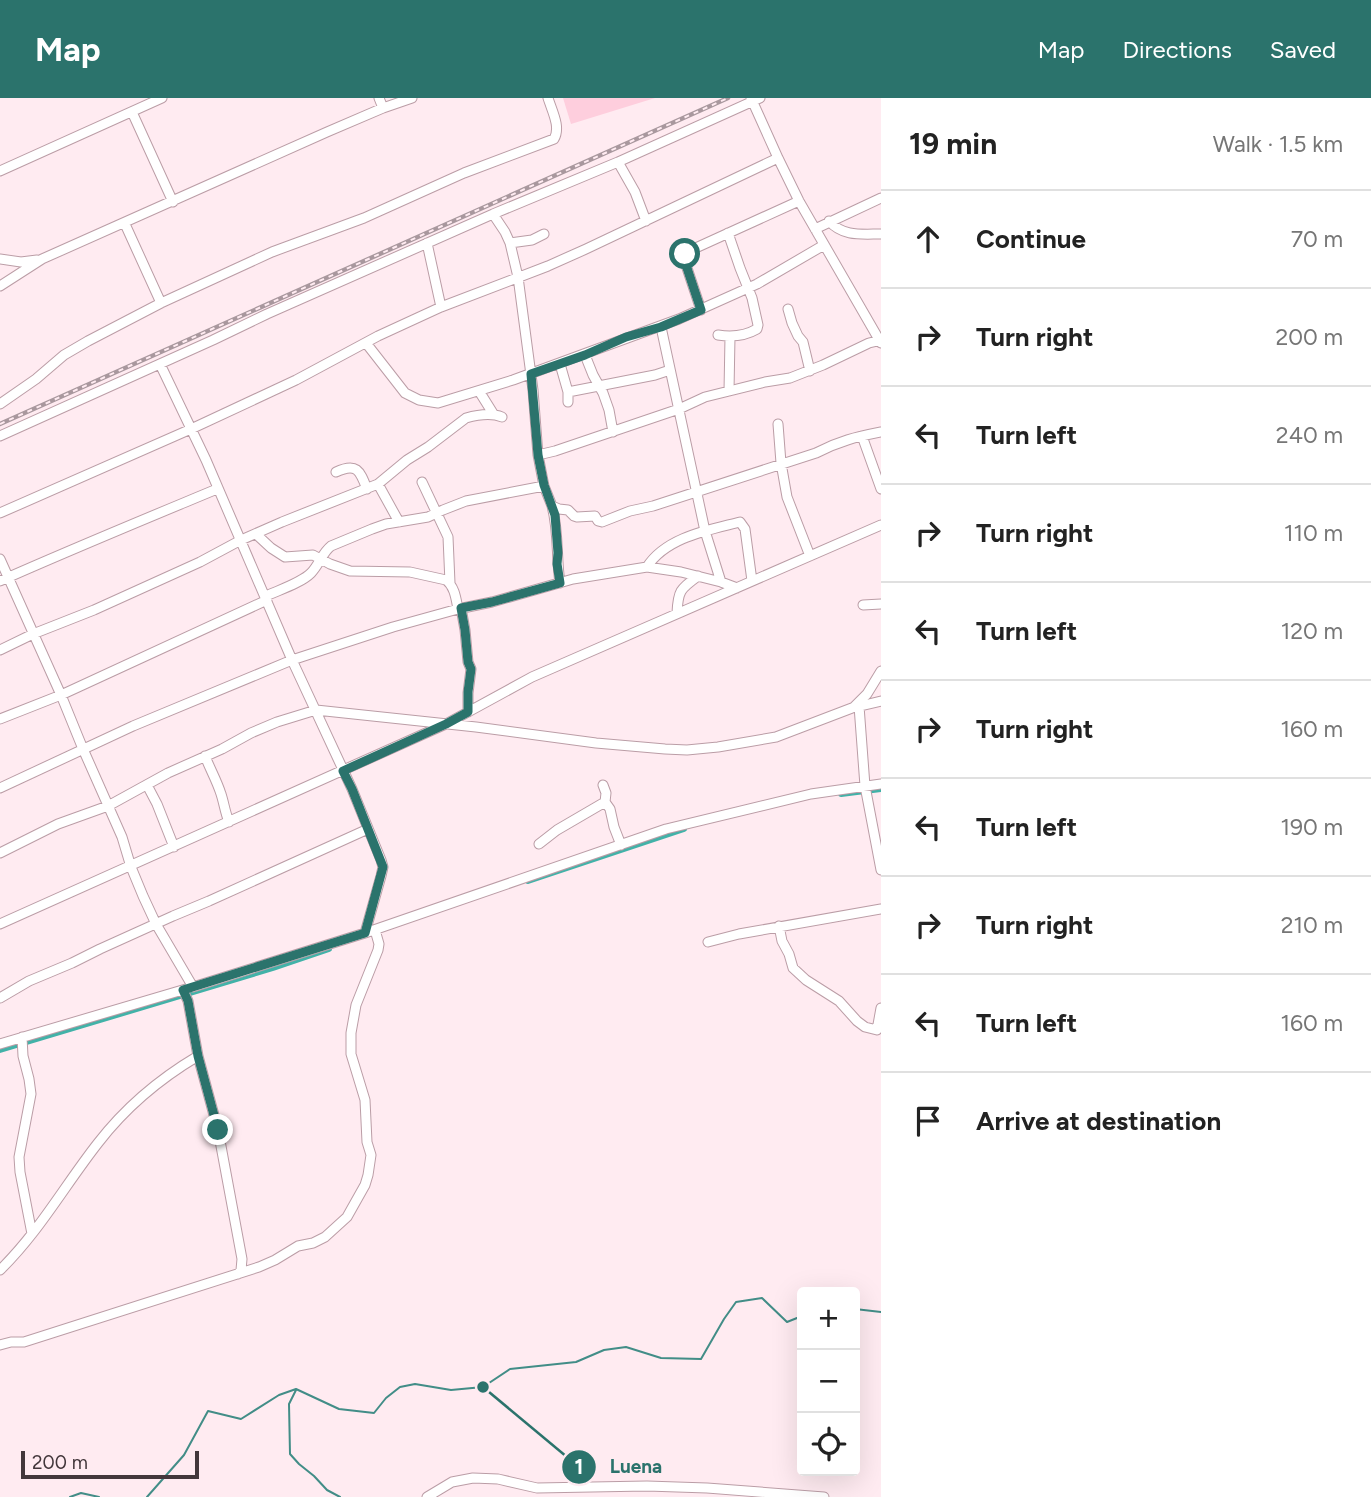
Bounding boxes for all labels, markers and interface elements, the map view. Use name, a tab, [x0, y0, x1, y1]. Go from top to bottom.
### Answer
text: Map	[35, 30, 101, 69]
text: Map	[1038, 35, 1084, 64]
text: Directions	[1122, 35, 1232, 64]
text: Saved	[1270, 35, 1336, 64]
text: 19 min	[909, 125, 997, 162]
text: Walk · 1.5 km	[1213, 130, 1343, 158]
icon: ahead	[909, 220, 947, 258]
text: Continue	[976, 223, 1086, 255]
text: 70 m	[1291, 225, 1343, 253]
route start	[669, 238, 700, 269]
icon: right	[909, 318, 947, 356]
text: Turn right	[976, 321, 1093, 353]
text: 200 m	[1275, 323, 1343, 351]
icon: left	[909, 416, 947, 454]
text: Turn left	[976, 419, 1077, 451]
text: 240 m	[1276, 421, 1343, 449]
icon: right	[909, 514, 947, 552]
text: Turn right	[976, 517, 1093, 549]
text: 110 m	[1284, 519, 1343, 547]
icon: left	[909, 612, 947, 650]
text: Turn left	[976, 615, 1077, 647]
text: 120 m	[1281, 617, 1343, 645]
icon: right	[909, 710, 947, 748]
text: Turn right	[976, 713, 1093, 745]
text: 160 m	[1280, 715, 1343, 743]
icon: left	[909, 808, 947, 846]
text: Turn left	[976, 811, 1077, 843]
text: 190 m	[1280, 813, 1343, 841]
icon: right	[909, 906, 947, 944]
text: Turn right	[976, 909, 1093, 941]
text: 210 m	[1281, 911, 1343, 939]
icon: left	[909, 1004, 947, 1042]
text: Turn left	[976, 1007, 1077, 1039]
text: 160 m	[1280, 1009, 1343, 1037]
icon: arrive	[909, 1102, 947, 1140]
text: Arrive at destination	[976, 1105, 1221, 1137]
route end	[202, 1114, 233, 1145]
map controls	[797, 1287, 860, 1476]
button: +	[797, 1287, 860, 1350]
button: −	[797, 1350, 860, 1413]
button: locate	[797, 1413, 860, 1476]
callout: Luena	[561, 1447, 677, 1487]
scale bar	[21, 1448, 200, 1480]
text: 200 m	[32, 1451, 88, 1474]
text: 1	[575, 1454, 583, 1479]
text: Luena	[610, 1455, 662, 1478]

